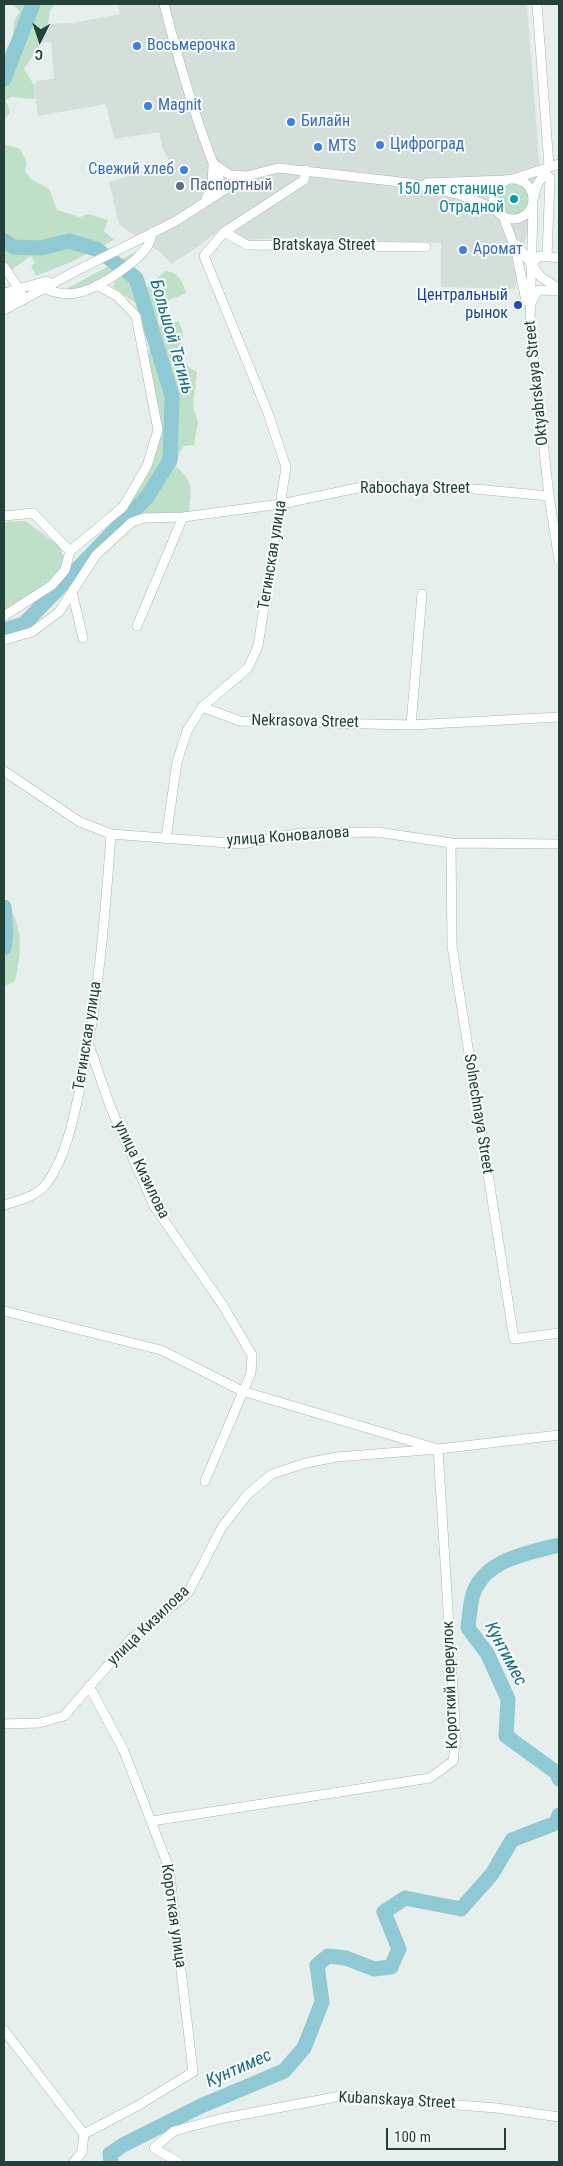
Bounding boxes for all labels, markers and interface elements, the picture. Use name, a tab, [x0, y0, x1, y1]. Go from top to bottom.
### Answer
north arrow	[15, 15, 65, 65]
place label: Восьмерочка	[147, 36, 236, 56]
marker: Восьмерочка	[131, 40, 143, 52]
text: С	[34, 47, 44, 63]
place label: Magnit	[158, 96, 202, 116]
marker: Magnit	[142, 100, 154, 112]
place label: Билайн	[301, 112, 350, 132]
marker: Билайн	[285, 116, 297, 128]
place label: Цифроград	[390, 135, 464, 155]
place label: MTS	[328, 137, 356, 157]
marker: Цифроград	[374, 139, 386, 151]
marker: MTS	[312, 141, 324, 153]
place label: Свежий хлеб	[88, 160, 174, 180]
marker: Свежий хлеб	[178, 164, 190, 176]
place label: Паспортный	[190, 176, 272, 196]
marker: Паспортный	[174, 180, 186, 192]
place label: 150 лет станице Отрадной	[397, 180, 504, 218]
marker: 150 лет станице Отрадной	[508, 193, 520, 205]
street label: Bratskaya Street	[272, 236, 376, 256]
place label: Аромат	[473, 240, 523, 260]
marker: Аромат	[457, 244, 469, 256]
water label: Большой Тегинь	[144, 277, 198, 397]
place label: Центральный рынок	[417, 286, 508, 324]
marker: Центральный рынок	[512, 299, 524, 311]
street label: Oktyabrskaya Street	[521, 319, 553, 447]
street label: Rabochaya Street	[360, 479, 470, 499]
street label: Тегинская улица	[255, 499, 291, 611]
street label: Nekrasova Street	[251, 711, 359, 733]
street label: улица Коновалова	[226, 823, 350, 851]
street label: Тегинская улица	[70, 980, 106, 1092]
street label: Solnechnaya Street	[459, 1053, 497, 1175]
street label: улица Кизилова	[109, 1118, 173, 1222]
street label: улица Кизилова	[104, 1582, 194, 1670]
water label: Кунтимес	[479, 1618, 531, 1690]
street label: Короткий переулок	[439, 1621, 463, 1749]
street label: Короткая улица	[156, 1863, 190, 1969]
water label: Кунтимес	[203, 2045, 275, 2093]
street label: Kubanskaya Street	[338, 2088, 456, 2114]
scale bar	[388, 2118, 508, 2150]
text: 100 m	[394, 2128, 431, 2146]

